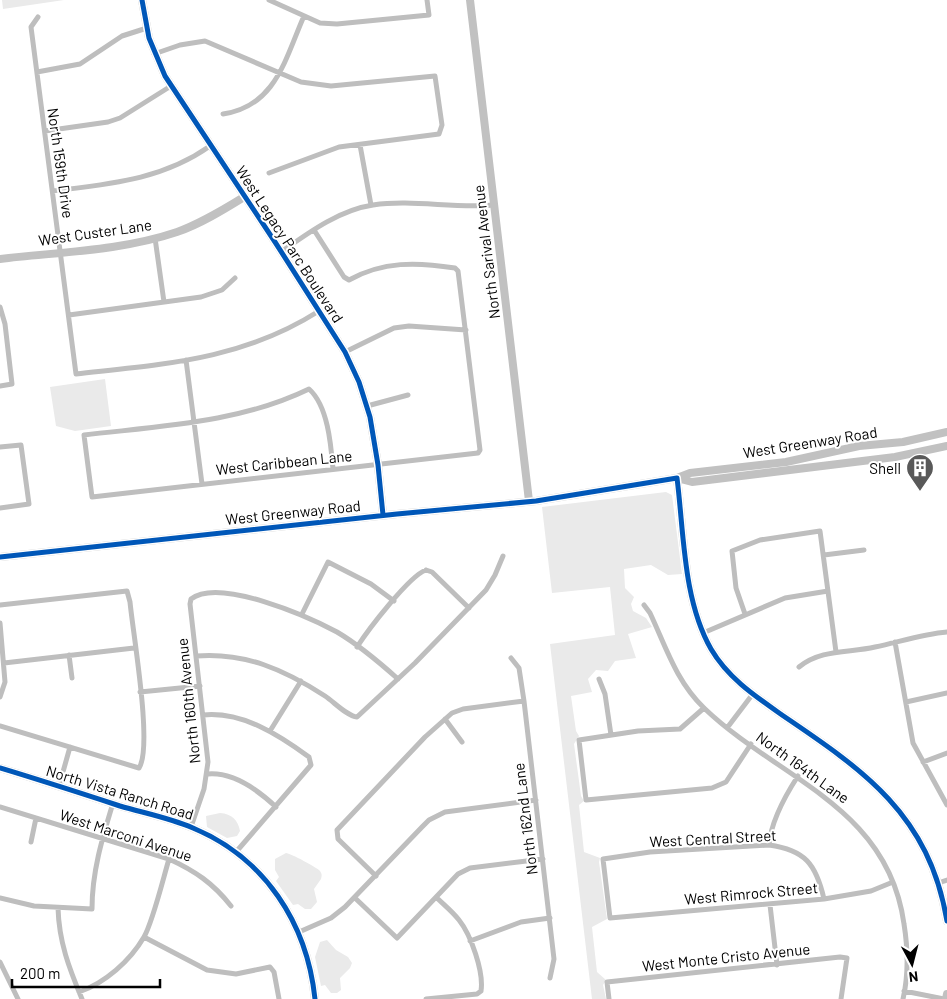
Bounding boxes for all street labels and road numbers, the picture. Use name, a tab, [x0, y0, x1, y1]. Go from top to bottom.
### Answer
street label: North 159th Drive	[44, 107, 78, 219]
street label: West Legacy Parc Boulevard	[232, 162, 348, 326]
street label: North Sarival Avenue	[469, 184, 503, 320]
street label: West Custer Lane	[37, 215, 153, 249]
street label: West Greenway Road	[742, 422, 878, 462]
street label: West Caribbean Lane	[215, 446, 353, 478]
street label: West Greenway Road	[225, 496, 361, 528]
street label: North 160th Avenue	[172, 637, 204, 765]
street label: North 164th Lane	[753, 727, 853, 807]
street label: North Vista Ranch Road	[44, 761, 196, 823]
street label: North 162nd Lane	[509, 762, 541, 876]
street label: West Marconi Avenue	[57, 805, 195, 865]
street label: West Central Street	[649, 826, 777, 850]
street label: West Rimrock Street	[683, 878, 819, 908]
street label: West Monte Cristo Avenue	[641, 939, 811, 975]

